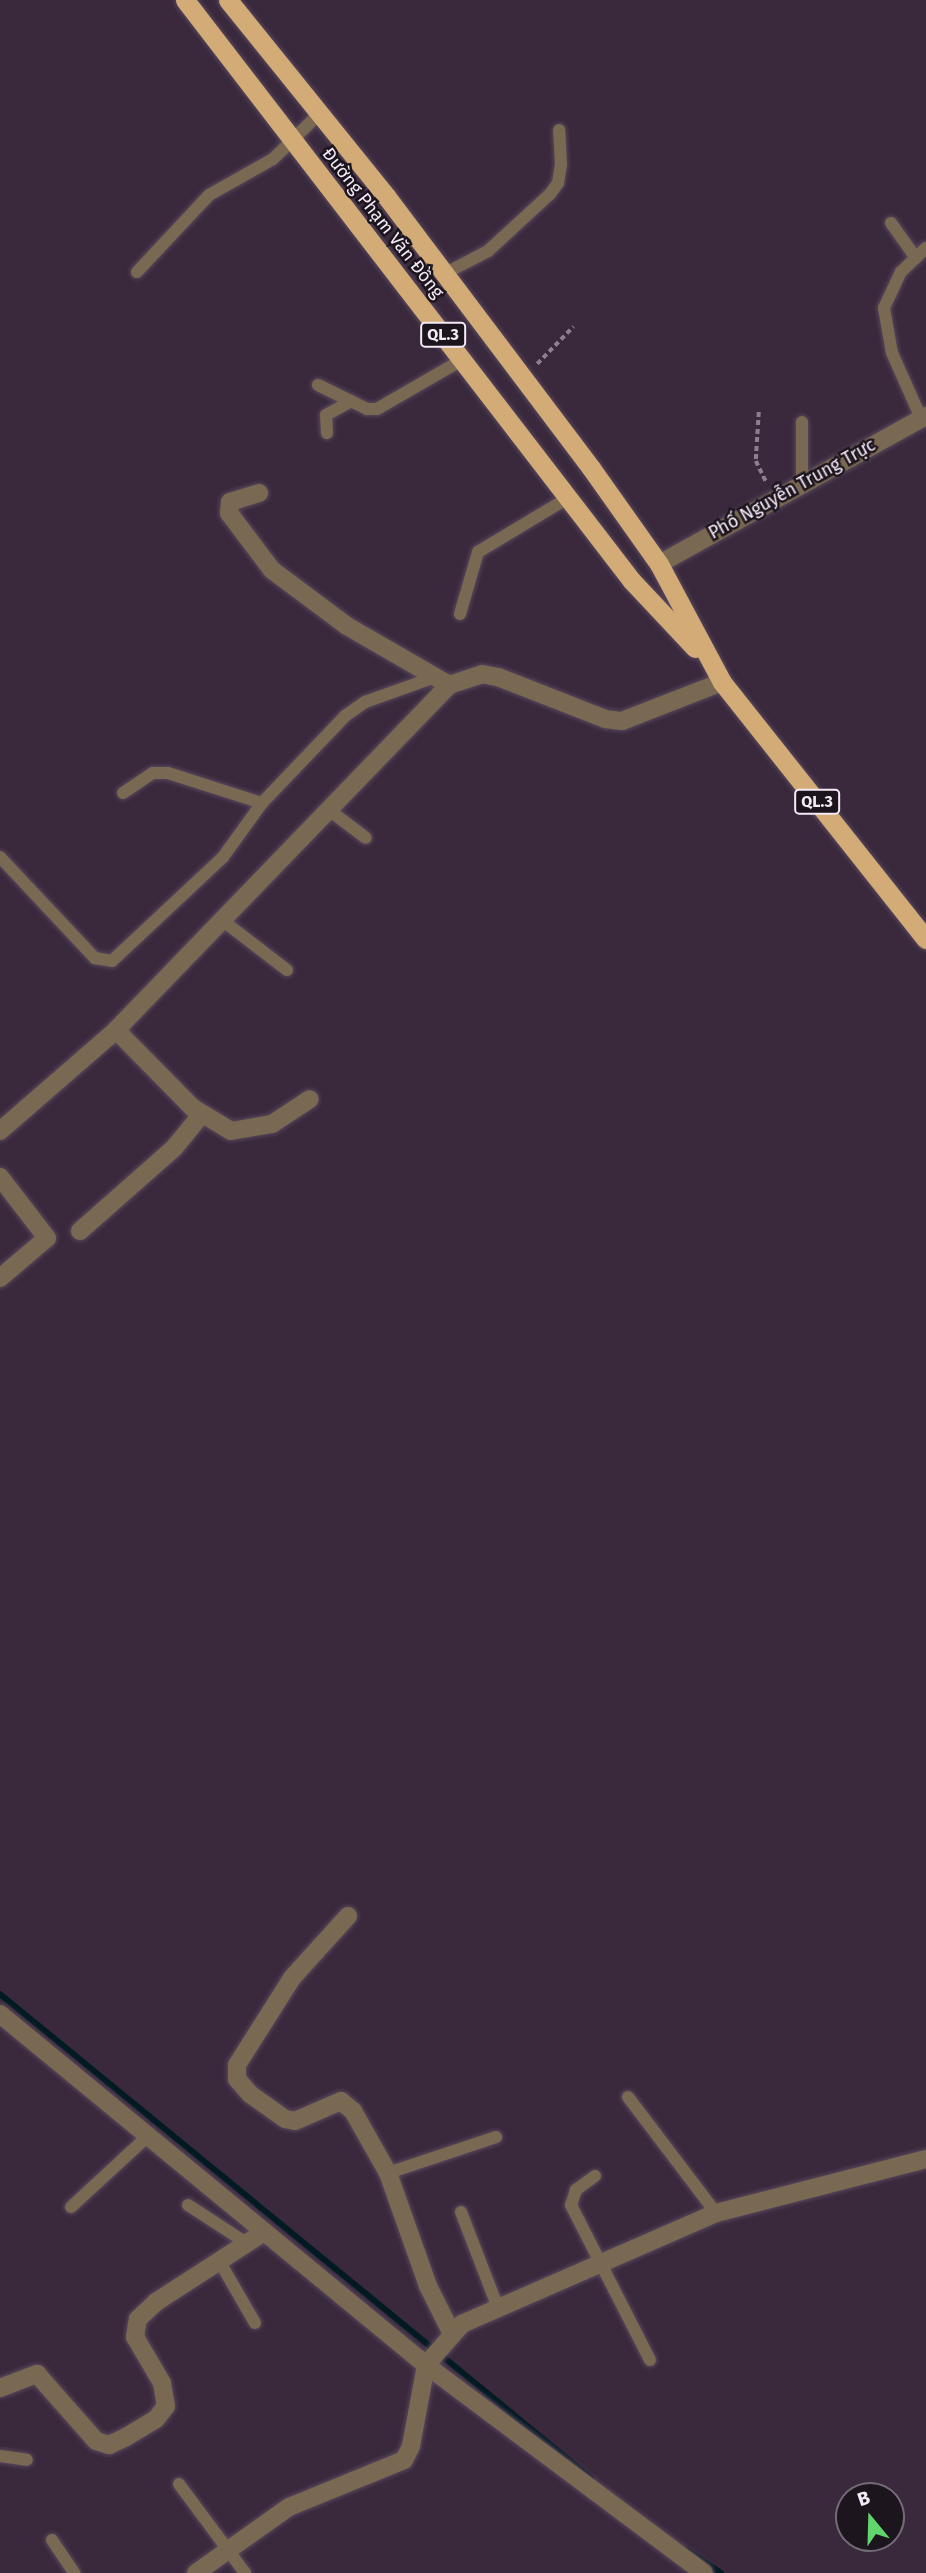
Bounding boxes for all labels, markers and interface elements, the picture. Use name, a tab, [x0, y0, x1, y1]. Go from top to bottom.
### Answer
street label: Đường Phạm Văn Đồng	[318, 143, 448, 303]
road number: QL.3	[418, 322, 467, 348]
street label: Phố Nguyễn Trung Trực	[705, 434, 879, 544]
road number: QL.3	[792, 790, 842, 814]
north arrow	[835, 2482, 905, 2552]
text: B	[854, 2486, 873, 2511]

